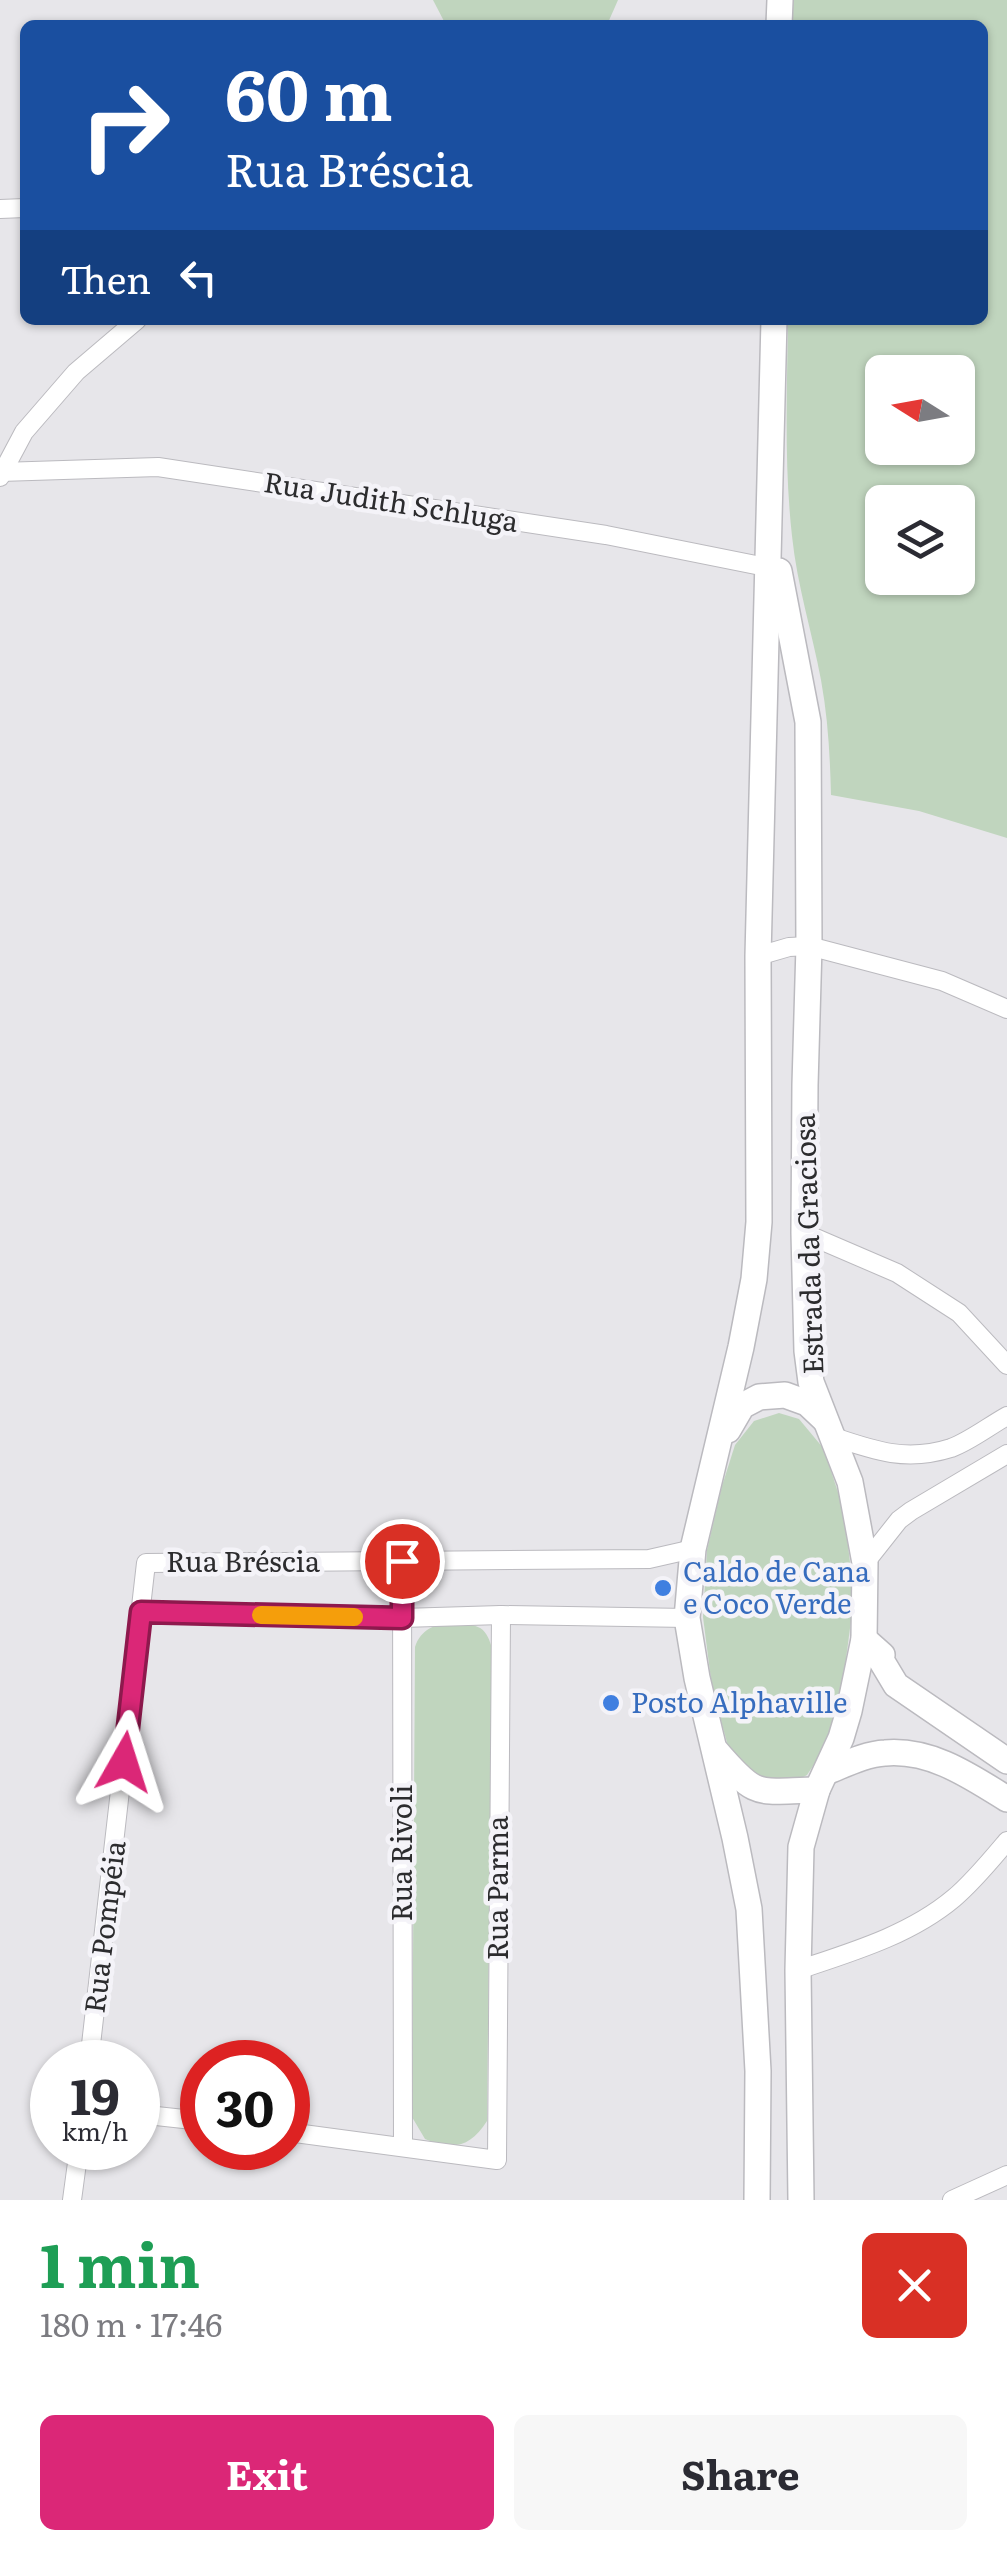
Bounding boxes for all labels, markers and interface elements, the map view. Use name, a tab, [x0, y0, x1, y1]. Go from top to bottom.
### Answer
text: 60 m	[225, 39, 393, 143]
icon: right	[60, 60, 190, 190]
text: Rua Bréscia	[225, 134, 473, 201]
text: Then	[60, 249, 151, 306]
icon: left	[171, 250, 226, 305]
north arrow	[865, 355, 975, 465]
map controls	[865, 355, 975, 595]
street label: Rua Judith Schluga	[261, 459, 522, 541]
button: layers	[865, 485, 975, 595]
street label: Estrada da Graciosa	[781, 1113, 833, 1375]
pin	[360, 1519, 445, 1604]
icon: arrive	[375, 1534, 430, 1589]
street label: Rua Bréscia	[166, 1539, 320, 1581]
place label: Caldo de Cana e Coco Verde	[683, 1549, 870, 1623]
marker: Caldo de Cana e Coco Verde	[652, 1577, 674, 1599]
place label: Posto Alphaville	[631, 1680, 848, 1722]
marker: Posto Alphaville	[600, 1692, 622, 1714]
position arrow	[72, 1710, 176, 1814]
street label: Rua Rivoli	[379, 1785, 421, 1921]
street label: Rua Parma	[475, 1816, 517, 1960]
street label: Rua Pompéia	[72, 1838, 134, 2015]
speed limit sign: 30	[180, 2040, 310, 2170]
text: 19	[70, 2056, 120, 2130]
text: km/h	[62, 2112, 128, 2149]
text: 1 min	[40, 2217, 200, 2306]
button: close	[862, 2233, 967, 2338]
text: 180 m · 17:46	[40, 2299, 223, 2347]
button: Exit	[40, 2415, 494, 2530]
button: Share	[514, 2415, 967, 2530]

